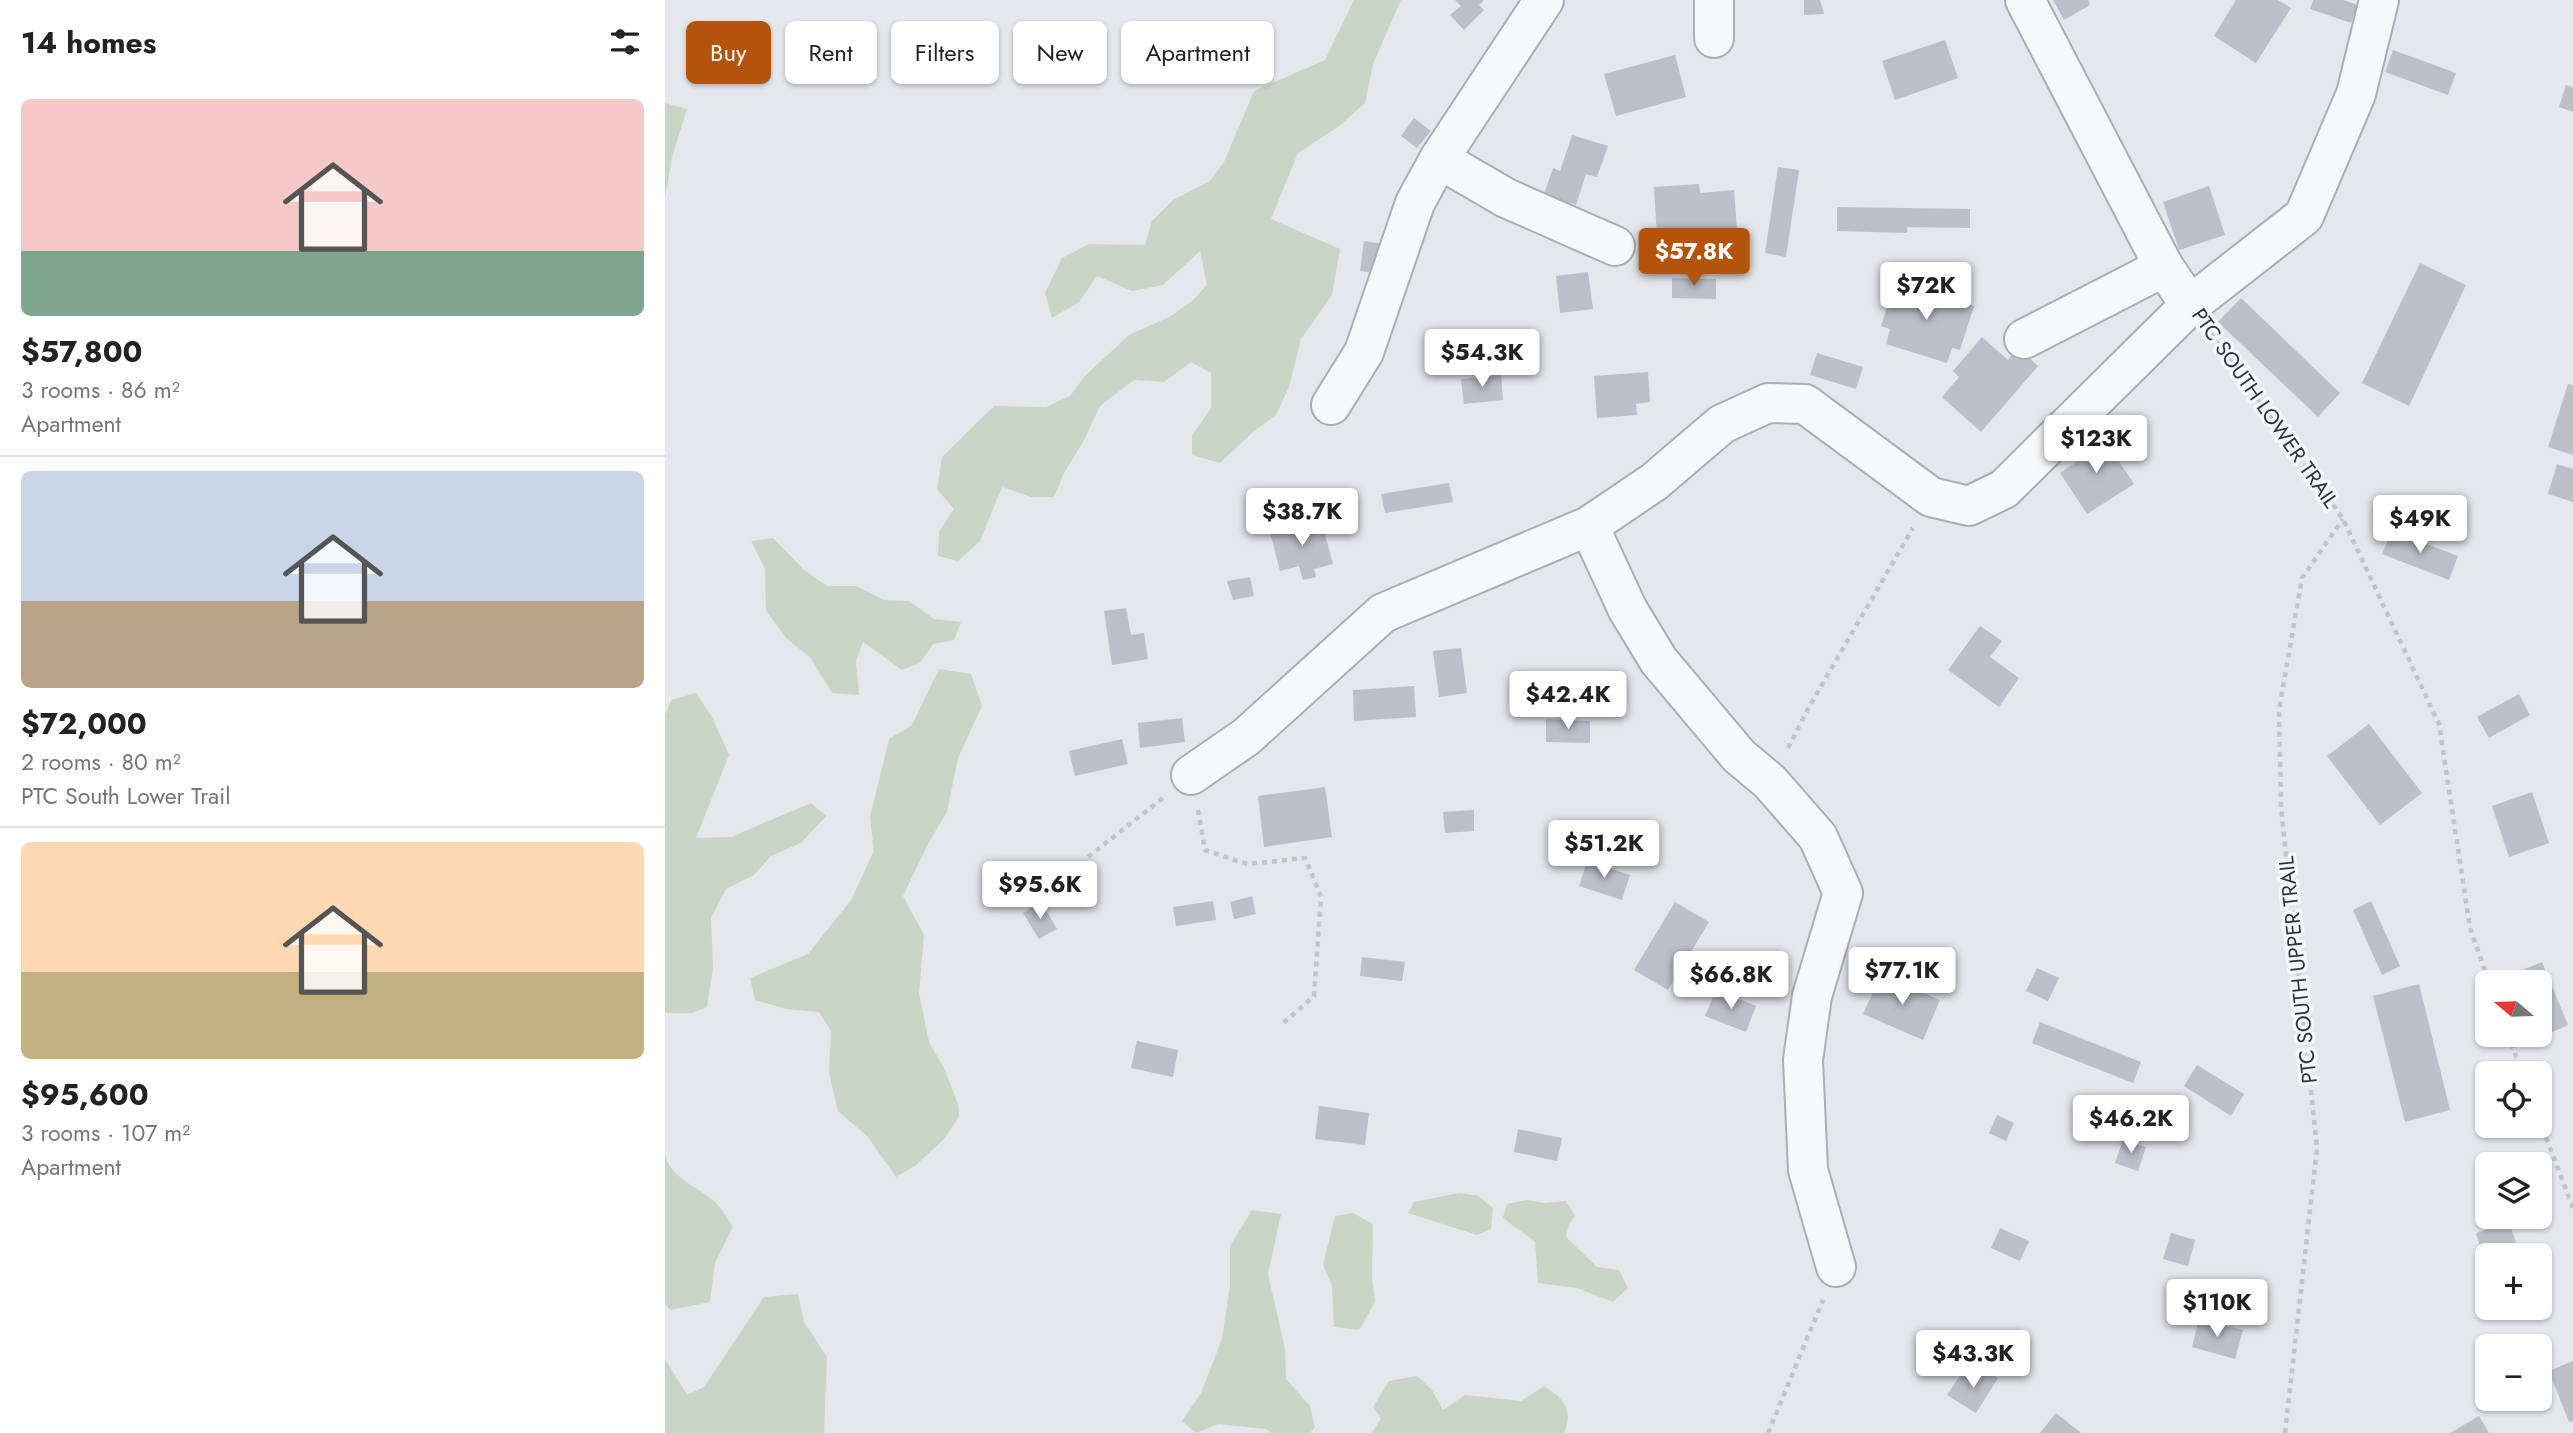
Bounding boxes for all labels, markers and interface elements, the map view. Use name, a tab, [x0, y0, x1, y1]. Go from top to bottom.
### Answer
text: 14 homes	[21, 21, 156, 64]
chip: Buy	[686, 21, 771, 84]
chip: Rent	[785, 21, 877, 84]
chip: Filters	[891, 21, 999, 84]
chip: New	[1013, 21, 1107, 84]
chip: Apartment	[1121, 21, 1274, 84]
icon: filters	[606, 23, 644, 61]
icon: home	[270, 144, 396, 270]
pin: $57.8K	[1637, 229, 1751, 288]
text: $57.8K	[1655, 234, 1733, 268]
pin: $72K	[1885, 262, 1967, 322]
text: $72K	[1896, 268, 1956, 302]
street label: PTC SOUTH LOWER TRAIL	[2185, 302, 2346, 514]
text: $57,800	[21, 330, 142, 373]
pin: $54.3K	[1425, 330, 1539, 389]
text: $54.3K	[1441, 335, 1523, 369]
text: 3 rooms · 86 m²	[21, 373, 180, 407]
text: Apartment	[21, 407, 121, 441]
pin: $123K	[2047, 416, 2145, 475]
text: $123K	[2060, 421, 2132, 455]
pin: $38.7K	[1245, 489, 1359, 548]
text: $38.7K	[1262, 494, 1342, 528]
pin: $49K	[2379, 496, 2461, 555]
text: $49K	[2389, 501, 2451, 535]
icon: home	[270, 516, 396, 642]
pin: $42.4K	[1511, 672, 1625, 731]
text: $42.4K	[1526, 677, 1611, 711]
text: $72,000	[21, 702, 147, 745]
text: 2 rooms · 80 m²	[21, 745, 181, 779]
text: PTC South Lower Trail	[21, 779, 230, 813]
pin: $51.2K	[1547, 820, 1661, 880]
text: $51.2K	[1564, 826, 1644, 860]
street label: PTC SOUTH UPPER TRAIL	[2271, 854, 2325, 1085]
pin: $95.6K	[983, 862, 1097, 921]
text: $95.6K	[998, 867, 1082, 901]
icon: home	[270, 887, 396, 1013]
pin: $77.1K	[1845, 948, 1959, 1007]
pin: $66.8K	[1674, 951, 1788, 1011]
text: $77.1K	[1865, 953, 1939, 987]
text: $66.8K	[1690, 957, 1772, 991]
north arrow	[2475, 970, 2551, 1046]
map controls	[2475, 970, 2552, 1411]
button: locate	[2475, 1061, 2552, 1138]
text: $95,600	[21, 1073, 149, 1116]
pin: $46.2K	[2074, 1096, 2188, 1155]
text: $46.2K	[2089, 1101, 2173, 1135]
text: 3 rooms · 107 m²	[21, 1116, 190, 1150]
text: Apartment	[21, 1150, 121, 1184]
button: layers	[2475, 1152, 2552, 1229]
button: +	[2475, 1243, 2552, 1320]
pin: $110K	[2168, 1280, 2266, 1339]
text: $110K	[2182, 1285, 2252, 1319]
pin: $43.3K	[1916, 1330, 2030, 1390]
button: −	[2475, 1334, 2552, 1411]
text: $43.3K	[1932, 1336, 2014, 1370]

